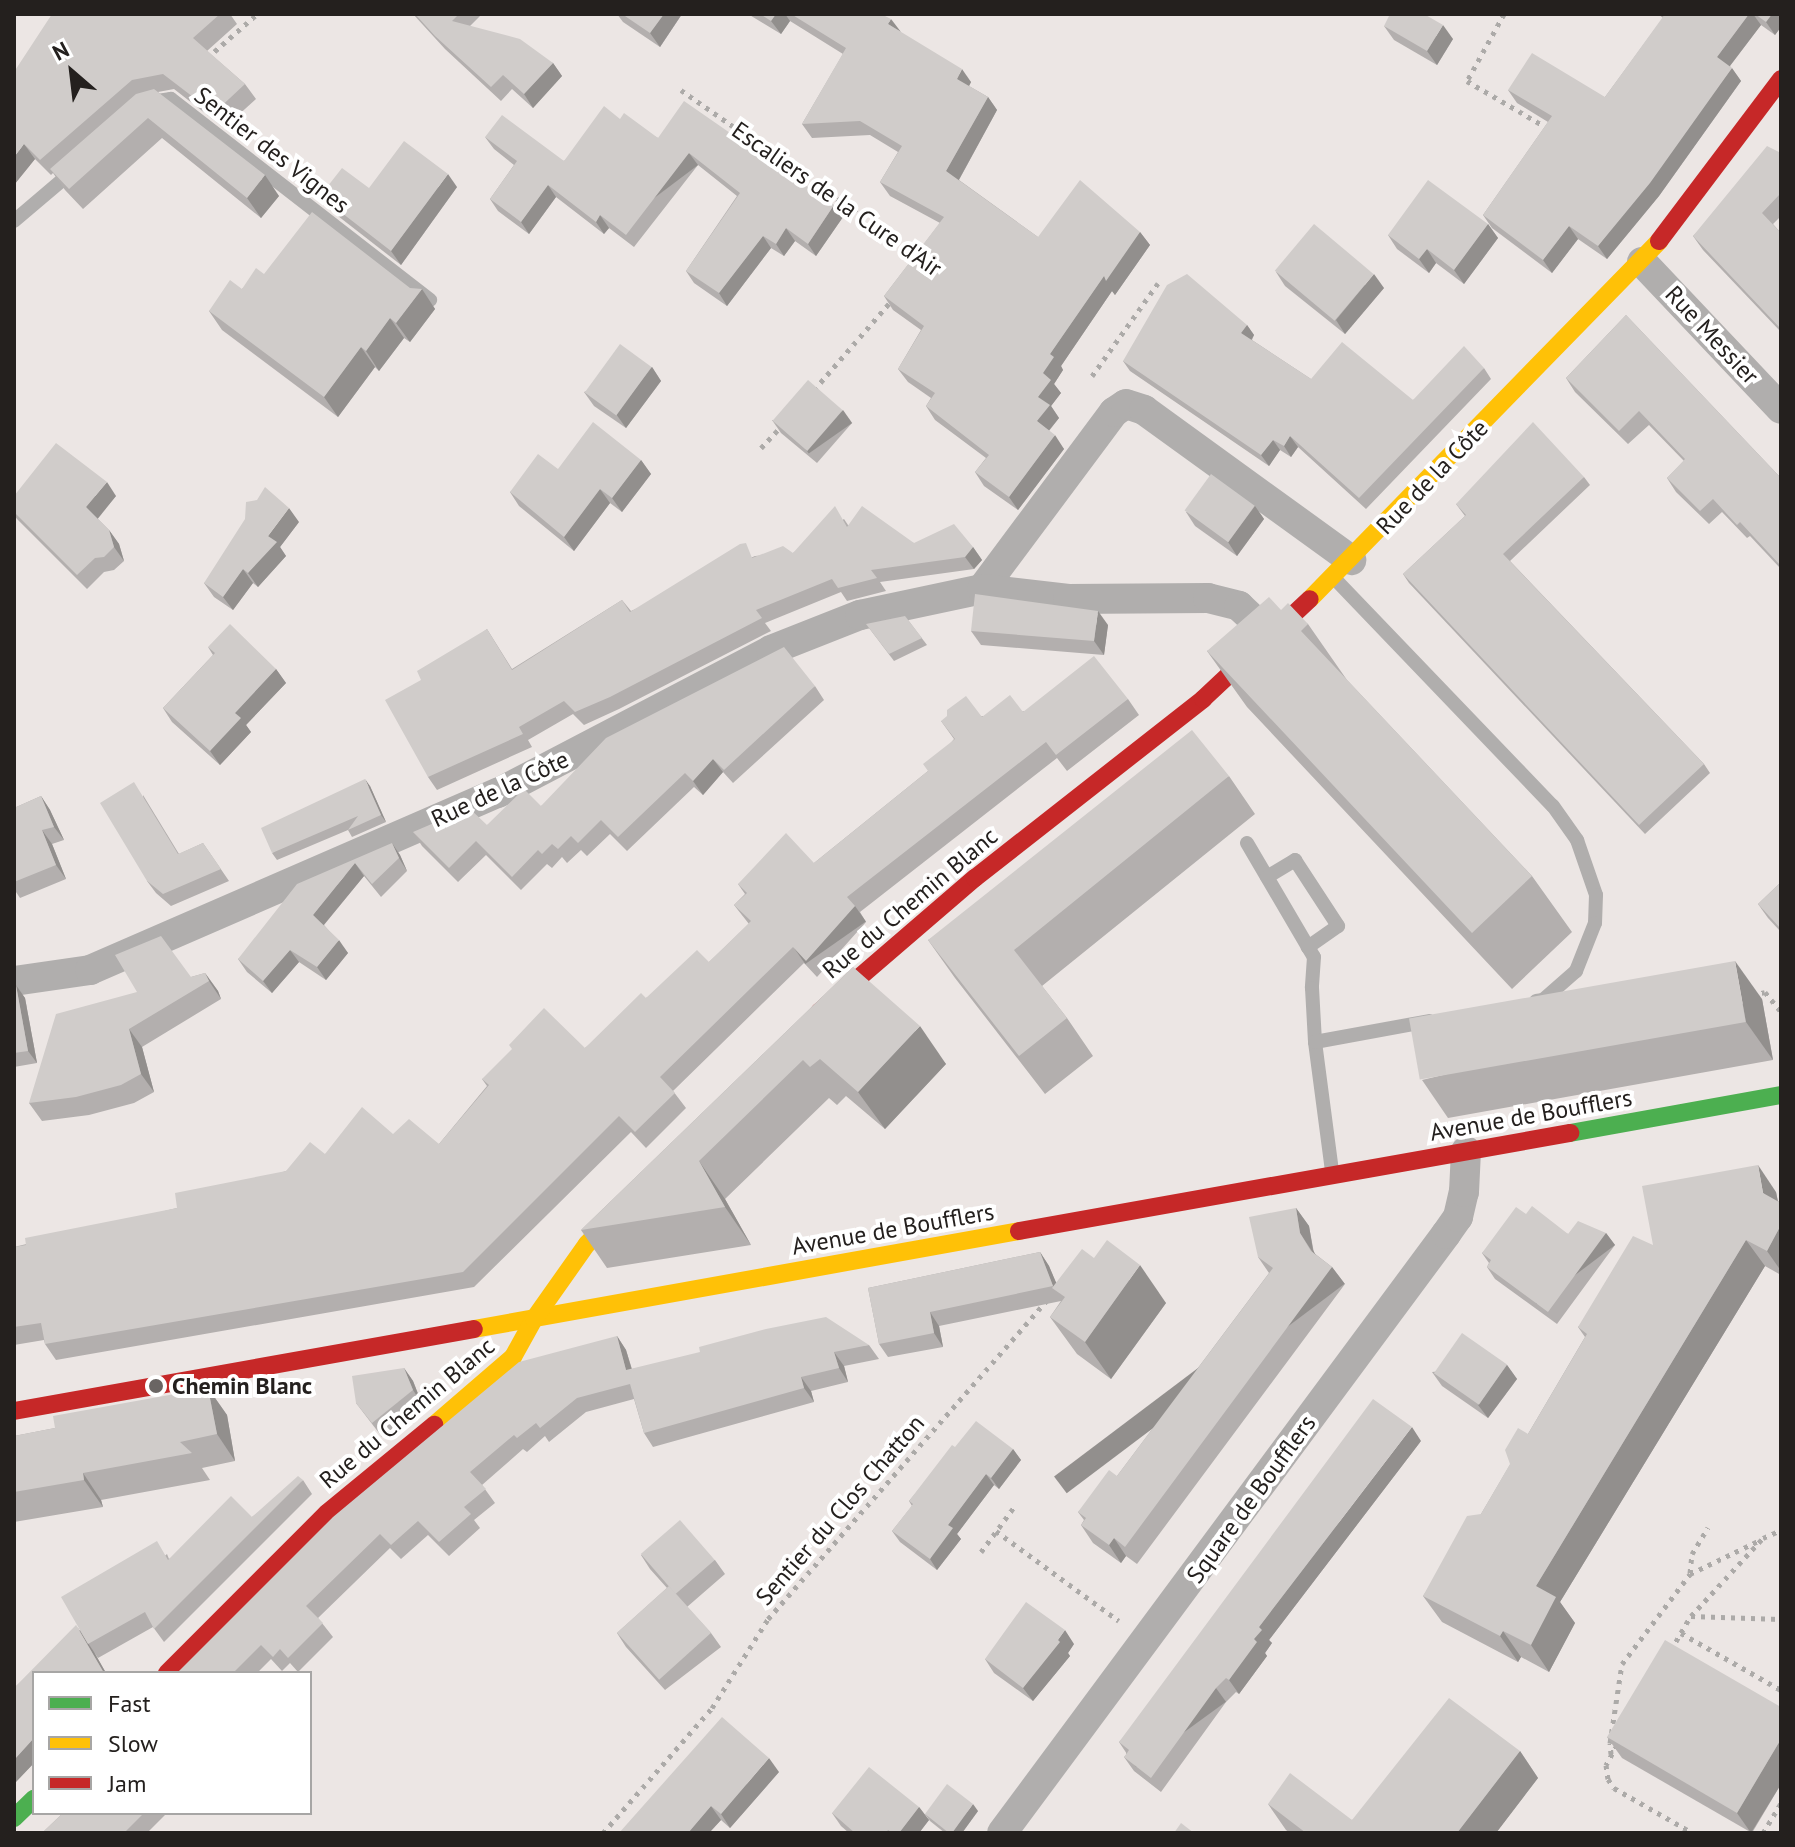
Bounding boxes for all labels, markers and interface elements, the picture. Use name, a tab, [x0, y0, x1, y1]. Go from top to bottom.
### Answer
north arrow	[32, 32, 112, 112]
text: N	[48, 35, 74, 67]
street label: Sentier des Vignes	[189, 80, 355, 220]
street label: Escaliers de la Cure d'Air	[726, 116, 948, 282]
street label: Rue Messier	[1659, 280, 1765, 390]
street label: Rue de la Côte	[1370, 414, 1494, 540]
street label: Rue de la Côte	[427, 745, 573, 833]
street label: Rue du Chemin Blanc	[817, 822, 1003, 984]
street label: Avenue de Boufflers	[1428, 1083, 1634, 1147]
street label: Avenue de Boufflers	[790, 1197, 996, 1261]
street label: Rue du Chemin Blanc	[314, 1332, 500, 1494]
place label: Chemin Blanc	[172, 1372, 312, 1400]
marker: Chemin Blanc	[147, 1377, 165, 1395]
street label: Sentier du Clos Chatton	[750, 1409, 930, 1611]
street label: Square de Boufflers	[1180, 1409, 1322, 1589]
legend	[32, 1671, 312, 1815]
text: Fast	[108, 1688, 151, 1719]
text: Slow	[108, 1728, 158, 1759]
text: Jam	[108, 1768, 146, 1799]

